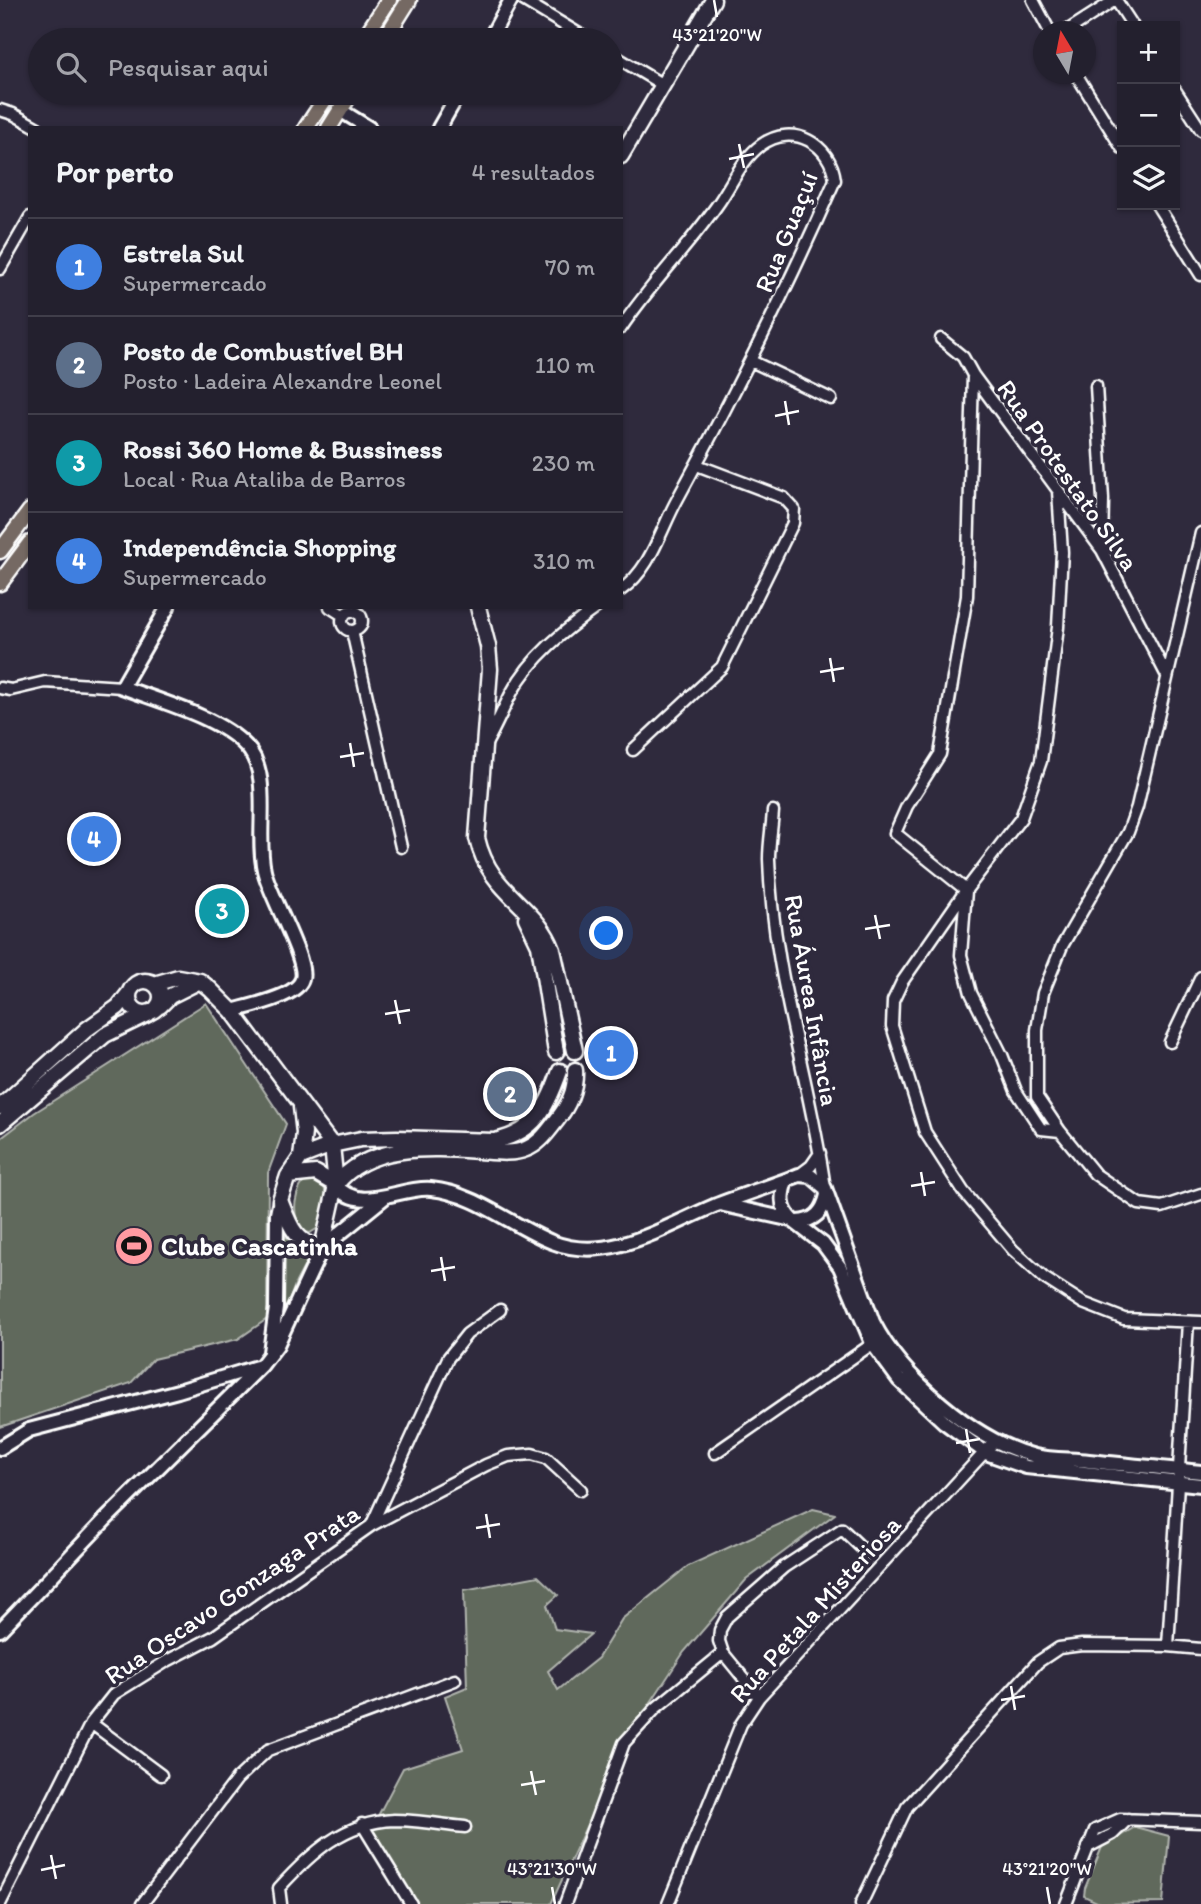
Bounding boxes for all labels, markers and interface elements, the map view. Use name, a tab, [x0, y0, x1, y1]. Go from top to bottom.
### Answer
north arrow	[1033, 21, 1096, 84]
map controls	[1117, 21, 1180, 210]
button: +	[1117, 21, 1180, 84]
text: 43°21'20"W	[672, 24, 762, 46]
search box	[28, 28, 623, 105]
icon: search	[52, 48, 90, 86]
text: Pesquisar aqui	[108, 51, 269, 83]
button: −	[1117, 84, 1180, 147]
button: layers	[1117, 147, 1180, 210]
text: Por perto	[56, 153, 174, 190]
text: 4 resultados	[472, 158, 595, 186]
street label: Rua Guaçuí	[747, 166, 825, 297]
text: Estrela Sul	[123, 237, 244, 269]
text: 1	[74, 253, 84, 281]
text: 70 m	[545, 253, 595, 281]
text: Supermercado	[123, 269, 267, 297]
text: Posto de Combustível BH	[123, 335, 404, 367]
text: 2	[73, 351, 85, 379]
text: 110 m	[535, 351, 595, 379]
text: Posto · Ladeira Alexandre Leonel	[123, 367, 442, 395]
street label: Rua Protestato Silva	[990, 373, 1146, 577]
text: Rossi 360 Home & Bussiness	[123, 433, 443, 465]
text: 3	[73, 449, 85, 477]
text: 230 m	[532, 449, 595, 477]
text: Local · Rua Ataliba de Barros	[123, 465, 406, 493]
text: Independência Shopping	[123, 531, 396, 563]
text: 4	[72, 547, 86, 575]
text: 310 m	[533, 547, 595, 575]
text: Supermercado	[123, 563, 267, 591]
pin: 4	[71, 813, 117, 865]
pin: 3	[199, 885, 245, 937]
street label: Rua Áurea Infância	[778, 892, 846, 1108]
your location	[589, 916, 623, 950]
pin: 1	[588, 1027, 634, 1079]
pin: 2	[487, 1068, 533, 1120]
sports icon: Clube Cascatinha	[113, 1225, 155, 1267]
place label: Clube Cascatinha	[161, 1230, 358, 1262]
street label: Rua Oscavo Gonzaga Prata	[98, 1496, 366, 1691]
street label: Rua Petala Misteriosa	[722, 1508, 908, 1709]
text: 43°21'30"W	[507, 1858, 597, 1880]
text: 43°21'20"W	[1002, 1858, 1092, 1880]

